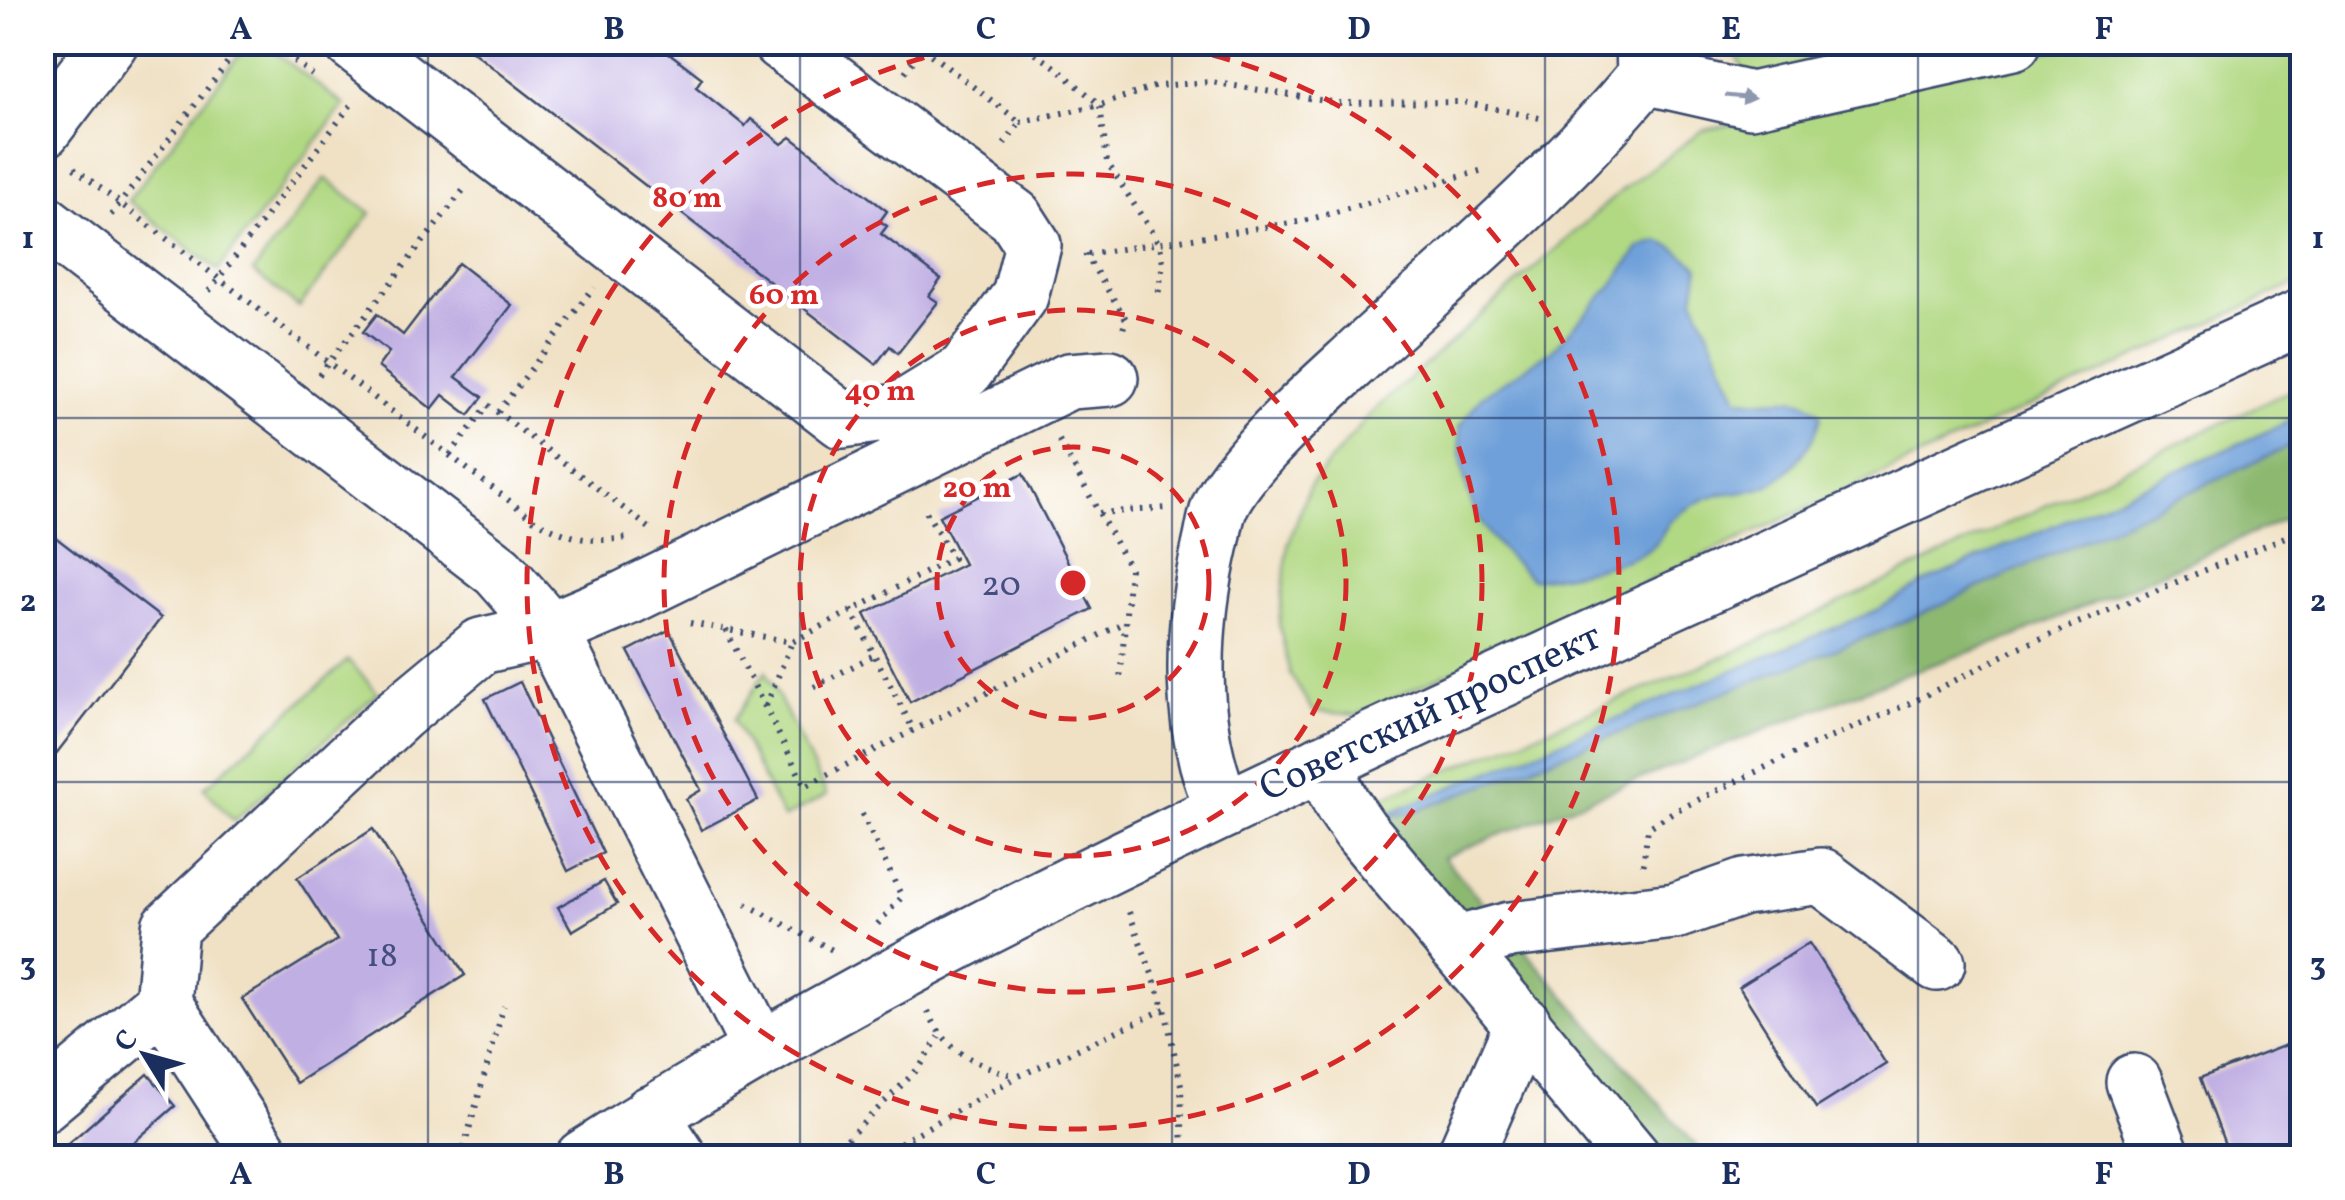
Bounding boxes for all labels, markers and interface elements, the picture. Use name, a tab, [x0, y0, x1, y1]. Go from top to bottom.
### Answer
text: A	[230, 9, 253, 53]
text: B	[603, 9, 625, 53]
text: C	[976, 9, 996, 53]
text: D	[1347, 9, 1371, 53]
text: E	[1721, 9, 1741, 53]
text: F	[2095, 9, 2114, 53]
one-way arrow	[1725, 89, 1756, 105]
text: 80 m	[652, 178, 722, 220]
text: 1	[22, 218, 34, 262]
text: 1	[2312, 218, 2324, 262]
text: 60 m	[749, 275, 819, 317]
text: 40 m	[844, 371, 916, 413]
text: 20 m	[943, 468, 1011, 510]
house number: 20	[981, 562, 1021, 610]
centre of rings	[1055, 565, 1091, 601]
text: 2	[20, 581, 36, 625]
text: 2	[2310, 581, 2326, 625]
street label: Советский проспект	[1251, 610, 1611, 818]
house number: 18	[366, 933, 398, 981]
text: 3	[20, 945, 36, 989]
text: 3	[2310, 945, 2326, 989]
north arrow	[95, 1005, 195, 1105]
text: С	[106, 1023, 148, 1060]
text: A	[230, 1154, 253, 1198]
text: B	[603, 1154, 625, 1198]
text: C	[976, 1154, 996, 1198]
text: D	[1347, 1154, 1371, 1198]
text: E	[1721, 1154, 1741, 1198]
text: F	[2095, 1154, 2114, 1198]

